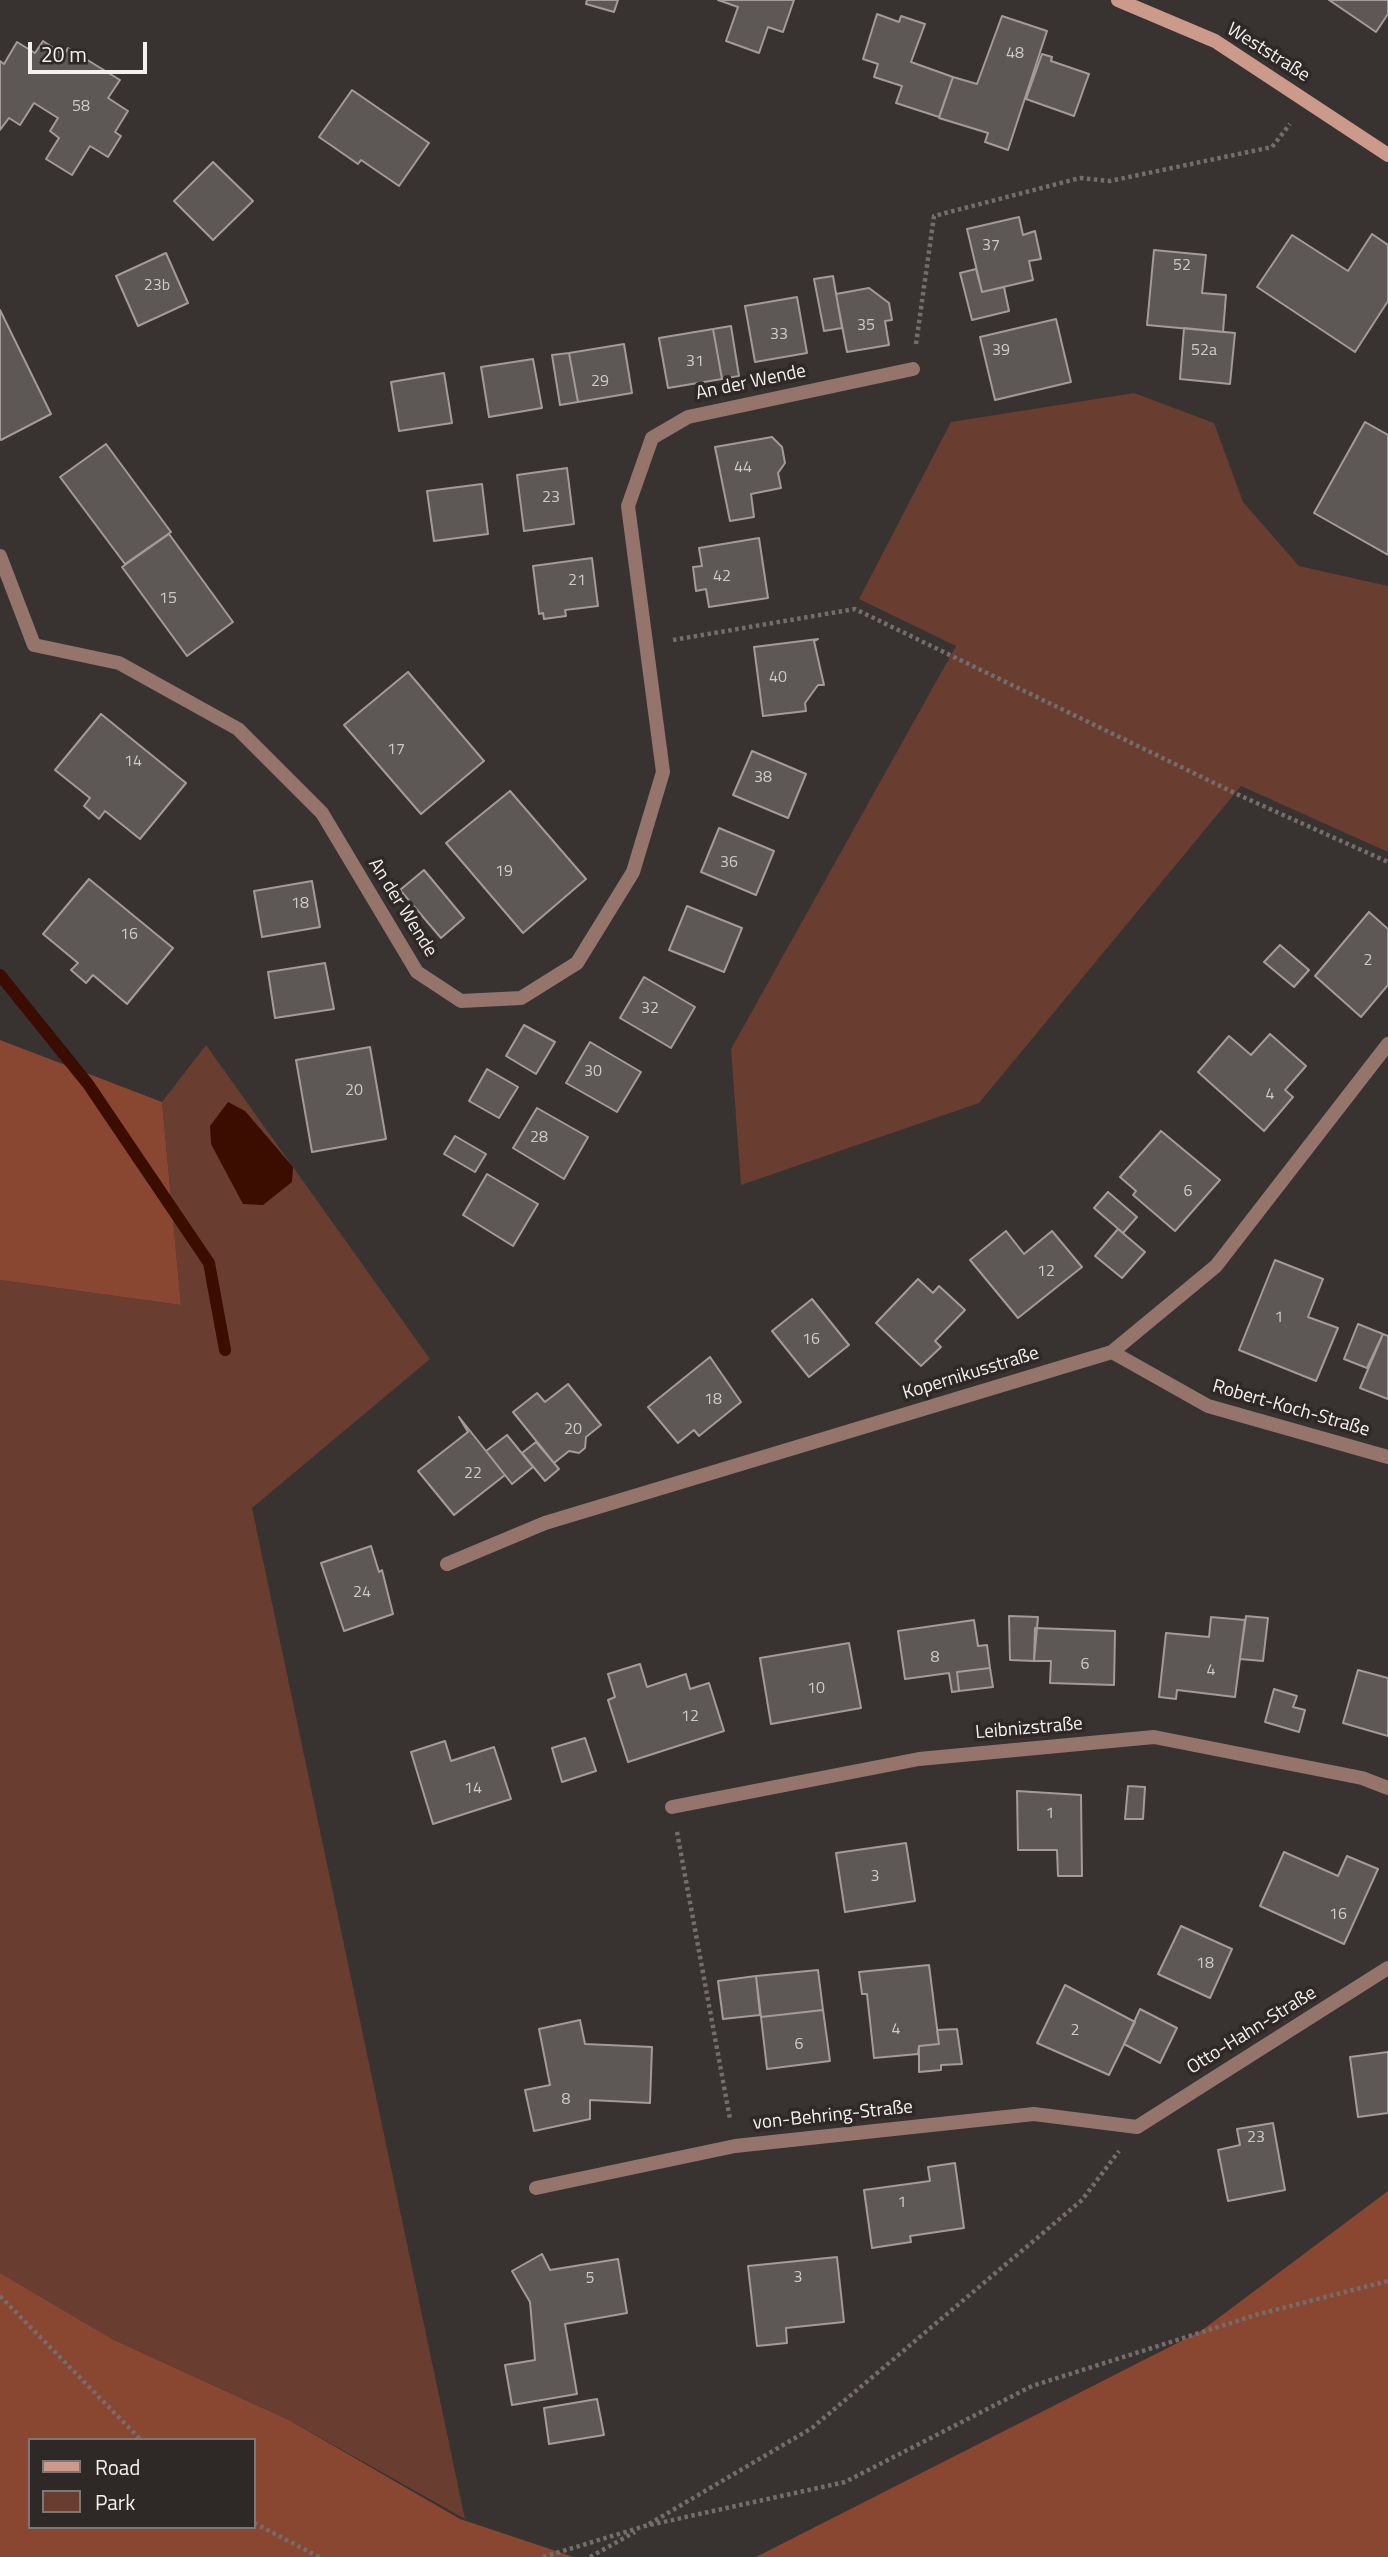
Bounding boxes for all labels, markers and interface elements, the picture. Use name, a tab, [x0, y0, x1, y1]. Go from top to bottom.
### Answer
street label: Weststraße	[1222, 19, 1314, 87]
scale bar	[32, 28, 150, 72]
text: 20 m	[41, 38, 87, 70]
house number: 48	[1006, 44, 1024, 64]
house number: 58	[72, 97, 90, 117]
house number: 37	[982, 236, 1000, 256]
house number: 52	[1173, 256, 1191, 276]
house number: 23b	[144, 276, 170, 296]
house number: 35	[857, 316, 875, 336]
house number: 33	[770, 325, 788, 345]
house number: 39	[992, 341, 1010, 361]
house number: 52a	[1191, 341, 1217, 361]
house number: 31	[686, 352, 704, 372]
street label: An der Wende	[694, 360, 808, 406]
house number: 29	[591, 372, 609, 392]
house number: 44	[734, 458, 752, 478]
house number: 23	[542, 488, 560, 508]
house number: 42	[713, 567, 731, 587]
house number: 21	[568, 571, 586, 591]
house number: 15	[159, 589, 177, 609]
house number: 40	[769, 668, 787, 688]
house number: 17	[387, 740, 405, 760]
house number: 14	[124, 752, 142, 772]
house number: 38	[754, 768, 772, 788]
house number: 36	[720, 853, 738, 873]
street label: An der Wende	[363, 854, 441, 962]
house number: 19	[495, 862, 513, 882]
house number: 18	[291, 894, 309, 914]
house number: 16	[120, 925, 138, 945]
house number: 2	[1364, 951, 1372, 971]
house number: 32	[641, 999, 659, 1019]
house number: 30	[584, 1062, 602, 1082]
house number: 20	[345, 1081, 363, 1101]
house number: 4	[1266, 1085, 1274, 1105]
house number: 28	[530, 1128, 548, 1148]
house number: 6	[1184, 1182, 1192, 1202]
house number: 12	[1037, 1262, 1055, 1282]
house number: 1	[1275, 1308, 1283, 1328]
house number: 16	[802, 1330, 820, 1350]
street label: Kopernikusstraße	[900, 1342, 1042, 1406]
street label: Robert-Koch-Straße	[1210, 1376, 1372, 1442]
house number: 18	[704, 1390, 722, 1410]
house number: 20	[564, 1420, 582, 1440]
house number: 22	[464, 1464, 482, 1484]
house number: 24	[353, 1583, 371, 1603]
house number: 8	[931, 1648, 939, 1668]
house number: 6	[1081, 1655, 1089, 1675]
house number: 4	[1207, 1661, 1215, 1681]
house number: 10	[807, 1679, 825, 1699]
house number: 12	[681, 1707, 699, 1727]
street label: Leibnizstraße	[974, 1713, 1084, 1745]
house number: 14	[464, 1779, 482, 1799]
house number: 1	[1046, 1804, 1054, 1824]
house number: 3	[871, 1867, 879, 1887]
house number: 16	[1329, 1905, 1347, 1925]
house number: 18	[1196, 1954, 1214, 1974]
street label: Otto-Hahn-Straße	[1183, 1982, 1321, 2080]
house number: 4	[892, 2020, 900, 2040]
house number: 2	[1071, 2021, 1079, 2041]
house number: 6	[795, 2035, 803, 2055]
house number: 8	[562, 2090, 570, 2110]
street label: von-Behring-Straße	[752, 2096, 914, 2136]
house number: 23	[1247, 2128, 1265, 2148]
house number: 1	[898, 2193, 906, 2213]
house number: 3	[794, 2268, 802, 2288]
house number: 5	[586, 2269, 594, 2289]
legend	[28, 2438, 256, 2529]
text: Road	[95, 2451, 140, 2483]
text: Park	[95, 2486, 135, 2518]

